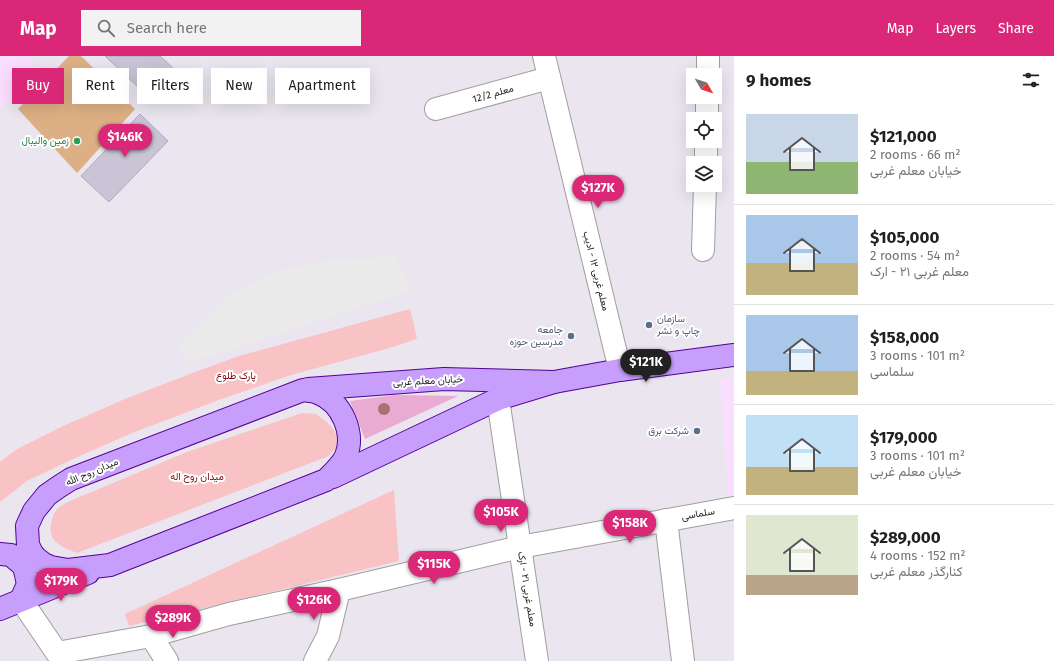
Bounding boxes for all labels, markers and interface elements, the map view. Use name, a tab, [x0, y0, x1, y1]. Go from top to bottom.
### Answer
search box	[81, 10, 361, 46]
text: Map	[20, 17, 57, 40]
icon: search	[95, 17, 117, 39]
text: Search here	[127, 19, 207, 37]
text: Map	[887, 20, 913, 37]
text: Layers	[935, 20, 976, 37]
text: Share	[998, 20, 1034, 37]
chip: Buy	[12, 68, 64, 104]
chip: Rent	[72, 68, 129, 104]
chip: Filters	[137, 68, 203, 104]
chip: New	[211, 68, 267, 104]
chip: Apartment	[275, 68, 370, 104]
north arrow	[686, 68, 722, 104]
map controls	[686, 68, 722, 192]
icon: filters	[1020, 69, 1042, 91]
text: 9 homes	[746, 70, 811, 91]
street label: معلم 12/2	[471, 82, 515, 106]
button: locate	[686, 112, 722, 148]
pin: $146K	[97, 124, 153, 158]
text: $121,000	[870, 126, 937, 147]
text: $146K	[107, 129, 143, 144]
icon: home	[778, 130, 826, 178]
place label: زمین والیبال	[21, 135, 69, 147]
marker: زمین والیبال	[72, 136, 82, 146]
text: 2 rooms · 66 m²	[870, 147, 961, 162]
button: layers	[686, 156, 722, 192]
text: خیابان معلم غربی	[870, 163, 961, 178]
pin: $127K	[570, 175, 626, 209]
text: $127K	[581, 180, 615, 195]
text: $105,000	[870, 227, 939, 248]
street label: معلم غربی ۱۲ - ادیب	[580, 230, 612, 312]
icon: home	[778, 231, 826, 279]
text: 2 rooms · 54 m²	[870, 248, 960, 263]
text: معلم غربی ۲۱ - ارک	[870, 264, 969, 279]
place label: سازمان چاپ و نشر	[656, 313, 700, 338]
marker: سازمان چاپ و نشر	[644, 320, 654, 330]
place label: جامعه مدرسین حوزه	[510, 324, 563, 348]
text: $158,000	[870, 327, 939, 348]
marker: جامعه مدرسین حوزه	[566, 331, 576, 341]
icon: home	[778, 331, 826, 379]
text: 3 rooms · 101 m²	[870, 348, 965, 363]
pin: $121K	[618, 349, 674, 383]
text: $121K	[629, 354, 663, 369]
text: سلماسی	[870, 364, 914, 379]
park label: پارک طلوع	[216, 370, 256, 383]
street label: خیابان معلم غربی	[393, 373, 464, 389]
place label: شرکت برق	[648, 425, 689, 437]
marker: شرکت برق	[692, 426, 702, 436]
text: $179,000	[870, 427, 938, 448]
icon: home	[778, 431, 826, 479]
text: 3 rooms · 101 m²	[870, 448, 965, 463]
street label: میدان روح الله	[64, 456, 120, 488]
text: خیابان معلم غربی	[870, 464, 961, 479]
park label: میدان روح اله	[170, 471, 224, 483]
pin: $105K	[473, 499, 529, 533]
text: $105K	[483, 504, 519, 519]
street label: سلماسی	[680, 505, 716, 523]
pin: $158K	[602, 510, 658, 544]
text: $158K	[612, 515, 648, 530]
text: $289,000	[870, 527, 941, 548]
icon: home	[778, 531, 826, 579]
text: 4 rooms · 152 m²	[870, 548, 966, 563]
street label: معلم غربی ۲۱ - ارک	[515, 550, 539, 628]
pin: $115K	[406, 551, 462, 585]
text: $115K	[417, 556, 451, 571]
text: کنارگذر معلم غربی	[870, 564, 963, 579]
pin: $179K	[33, 568, 89, 602]
text: $179K	[44, 573, 78, 588]
pin: $126K	[286, 587, 342, 621]
text: $126K	[297, 592, 331, 607]
pin: $289K	[145, 605, 201, 639]
text: $289K	[155, 610, 191, 625]

